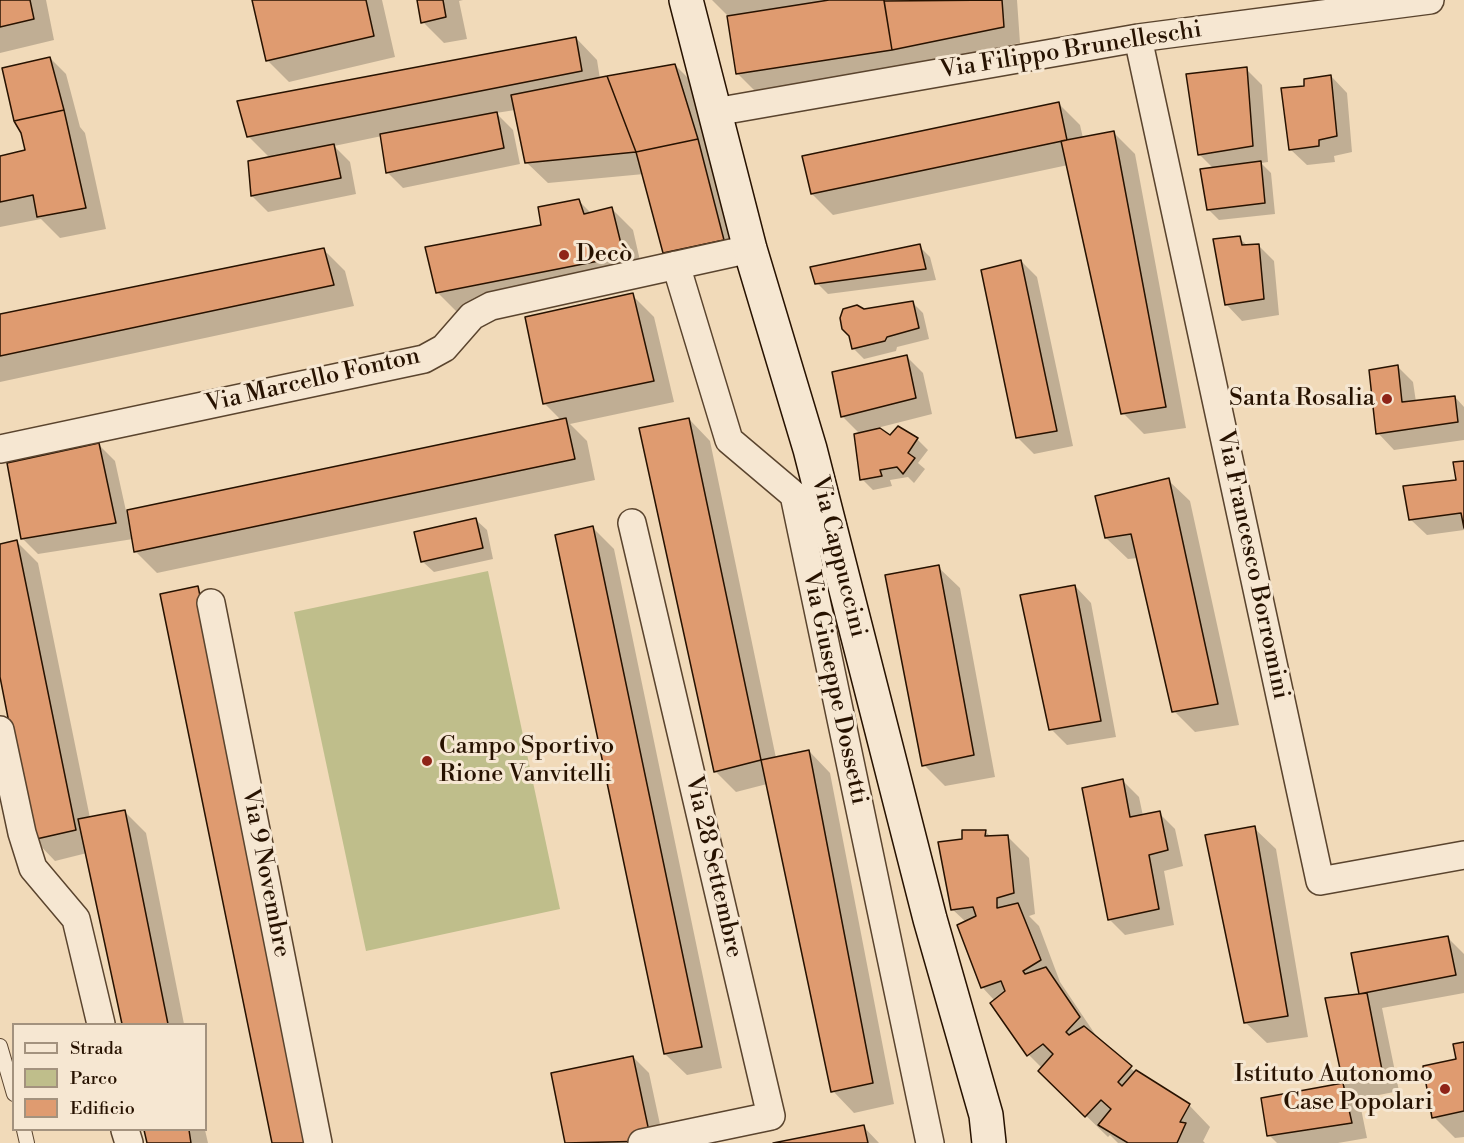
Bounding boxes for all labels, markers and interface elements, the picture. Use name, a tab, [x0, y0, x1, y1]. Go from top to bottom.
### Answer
street label: Via Filippo Brunelleschi	[938, 16, 1204, 86]
place label: Decò	[576, 241, 632, 269]
marker: Decò	[557, 248, 571, 262]
street label: Via Marcello Fonton	[203, 342, 423, 420]
place label: Santa Rosalia	[1229, 385, 1375, 413]
marker: Santa Rosalia	[1380, 392, 1394, 406]
street label: Via Francesco Borromini	[1209, 428, 1295, 702]
street label: Via Cappuccini	[804, 473, 872, 641]
street label: Via Giuseppe Dossetti	[795, 569, 873, 807]
place label: Campo Sportivo Rione Vanvitelli	[439, 733, 614, 789]
marker: Campo Sportivo Rione Vanvitelli	[420, 754, 434, 768]
street label: Via 28 Settembre	[678, 773, 748, 961]
street label: Via 9 Novembre	[234, 786, 296, 960]
legend	[12, 1023, 207, 1131]
text: Strada	[70, 1037, 123, 1060]
place label: Istituto Autonomo Case Popolari	[1234, 1061, 1433, 1117]
text: Parco	[70, 1067, 117, 1090]
marker: Istituto Autonomo Case Popolari	[1438, 1082, 1452, 1096]
text: Edificio	[70, 1097, 135, 1120]

